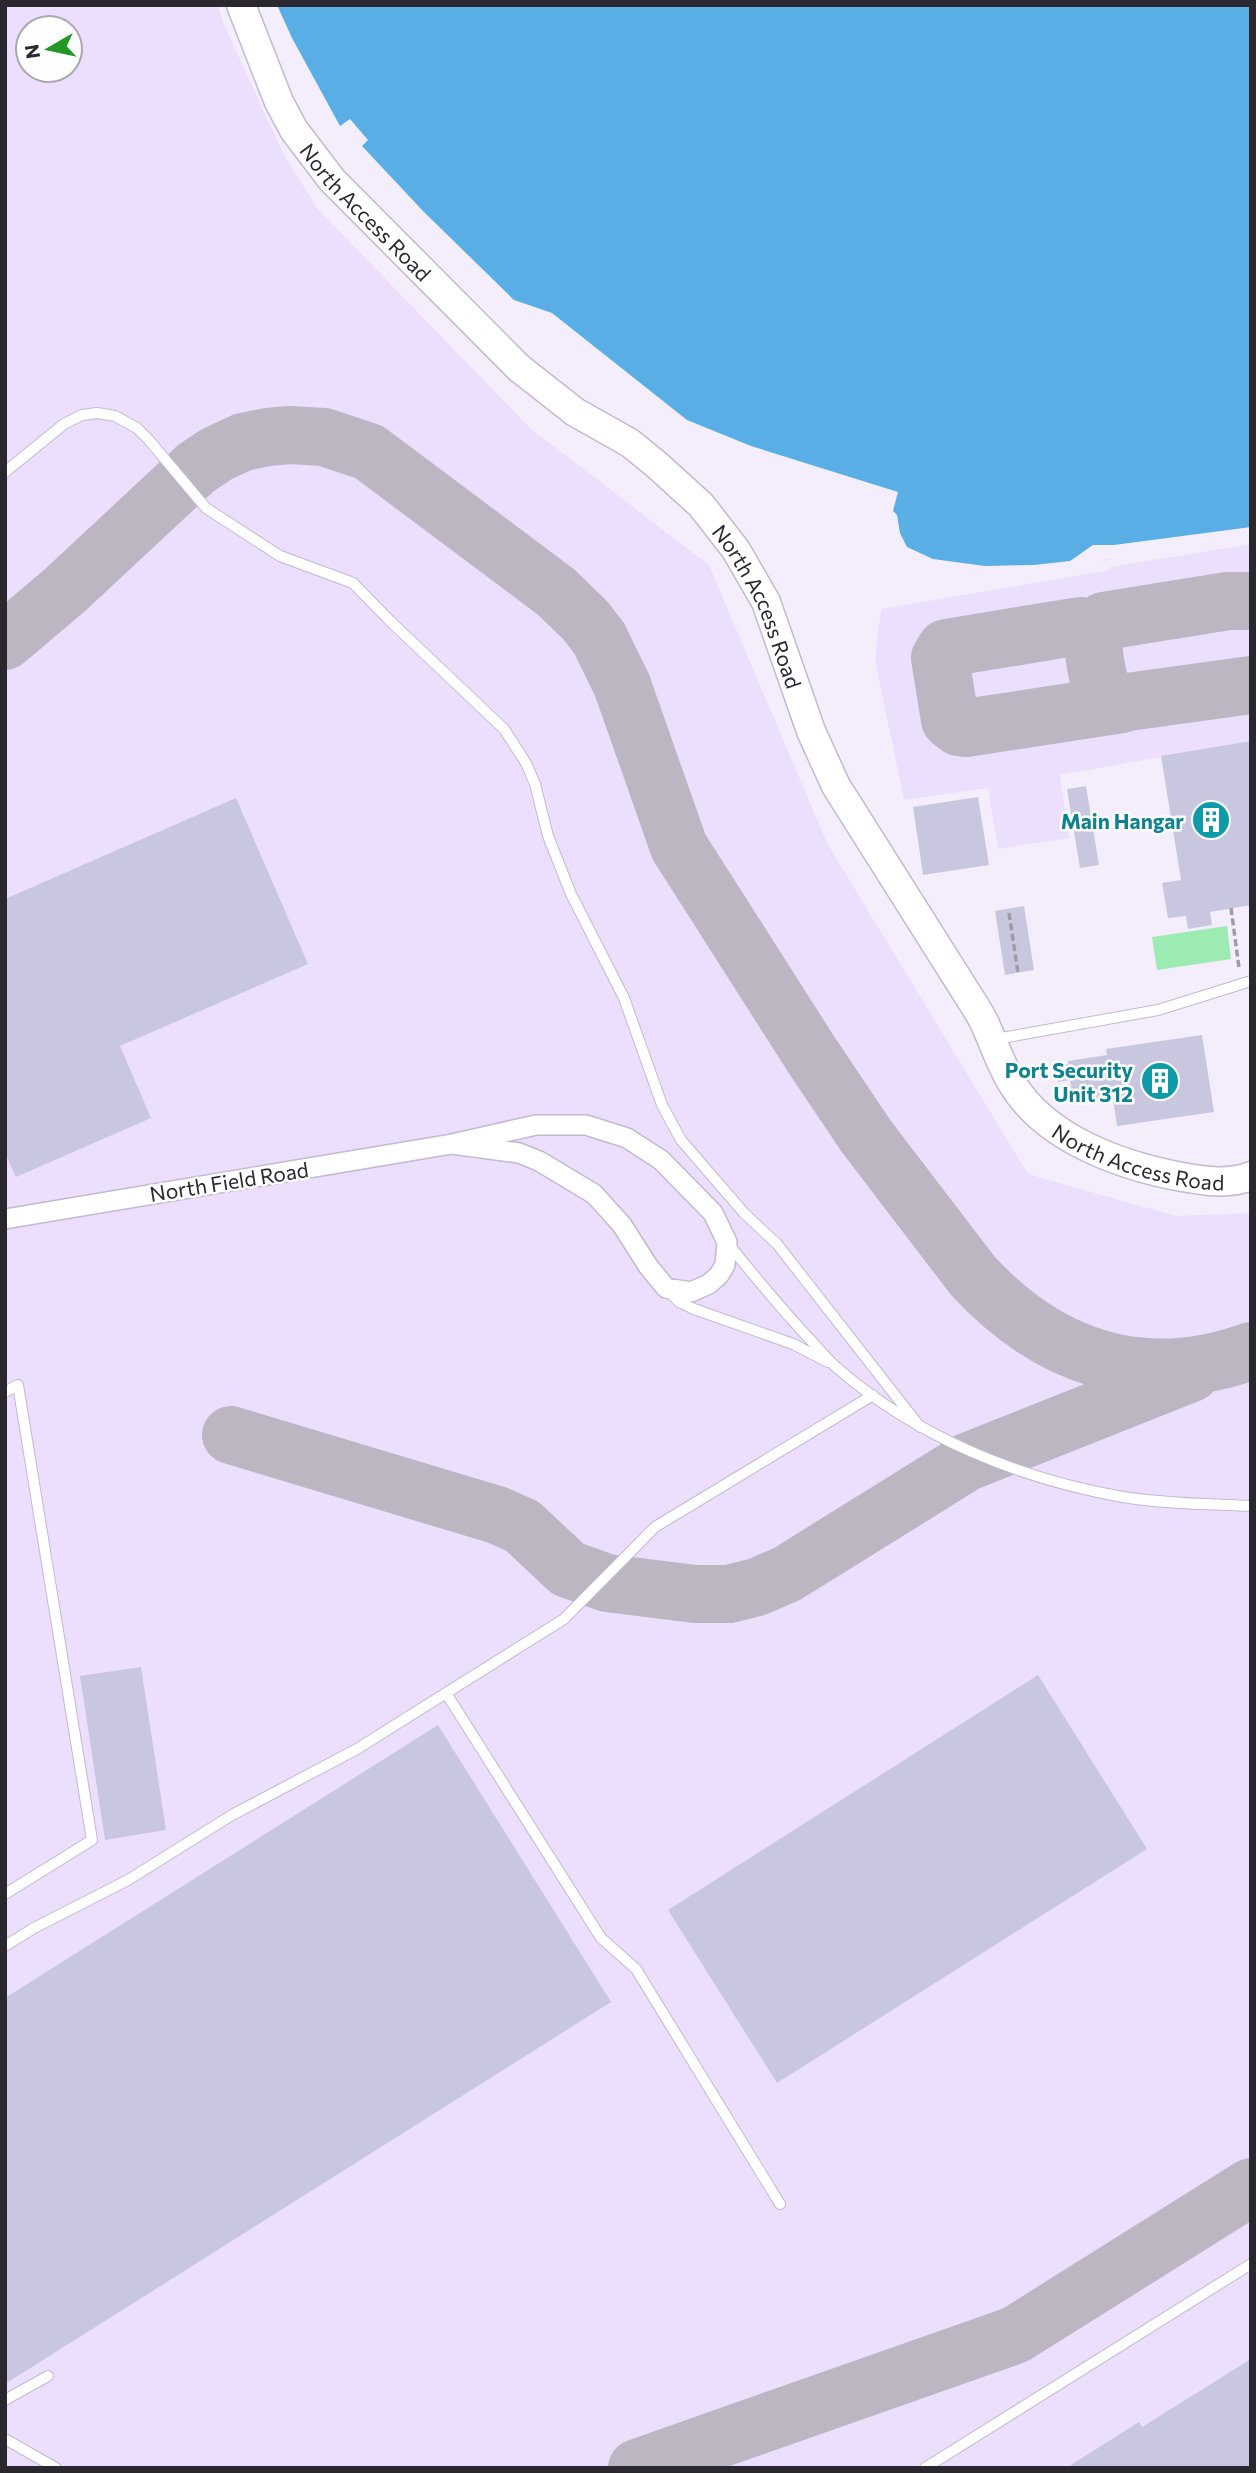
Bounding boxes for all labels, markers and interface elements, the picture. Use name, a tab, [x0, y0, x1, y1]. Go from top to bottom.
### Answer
north arrow	[14, 14, 84, 84]
text: N	[19, 43, 44, 61]
street label: North Access Road	[296, 138, 437, 285]
street label: North Access Road	[708, 519, 808, 691]
building icon: Main Hangar	[1190, 799, 1232, 841]
place label: Main Hangar	[1061, 808, 1184, 833]
place label: Port Security Unit 312	[1005, 1057, 1133, 1106]
building icon: Port Security Unit 312	[1139, 1060, 1181, 1102]
street label: North Access Road	[1048, 1118, 1224, 1194]
street label: North Field Road	[148, 1156, 310, 1206]

